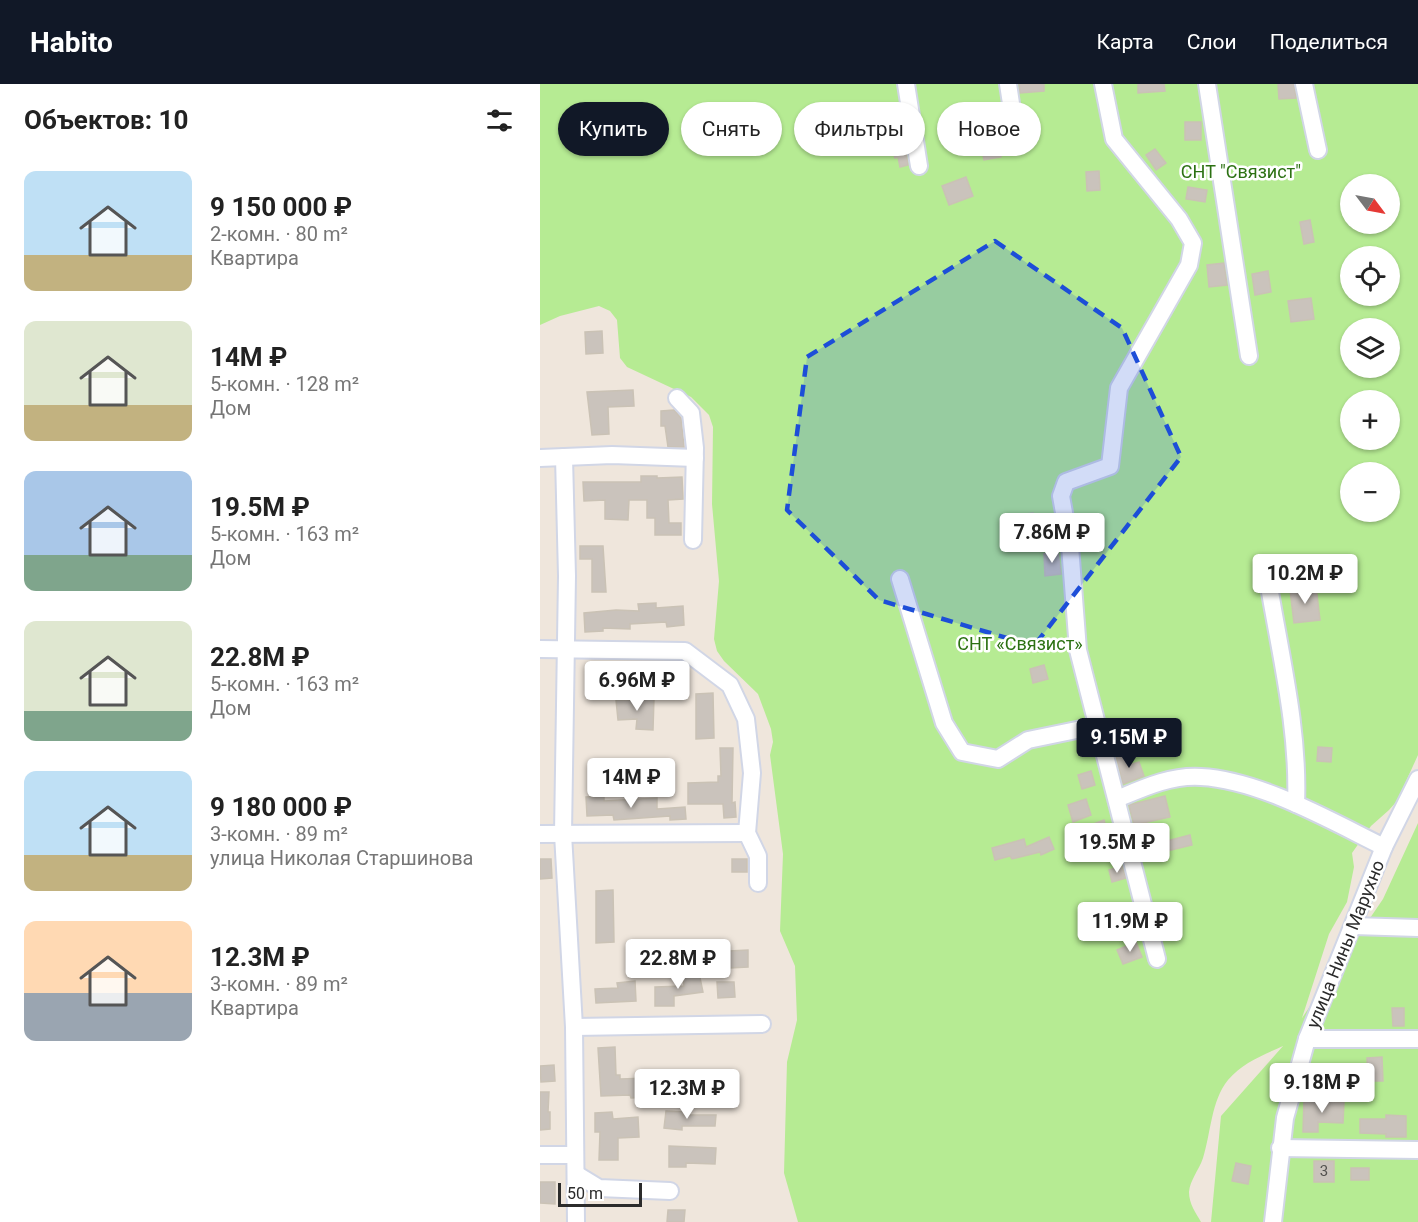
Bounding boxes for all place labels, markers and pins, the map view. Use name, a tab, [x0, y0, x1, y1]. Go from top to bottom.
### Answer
pin: 7.86M ₽	[997, 513, 1107, 564]
pin: 10.2M ₽	[1250, 554, 1360, 605]
pin: 6.96M ₽	[582, 661, 692, 712]
pin: 9.15M ₽	[1074, 718, 1184, 769]
pin: 14M ₽	[589, 758, 673, 809]
pin: 19.5M ₽	[1062, 823, 1172, 874]
pin: 11.9M ₽	[1075, 902, 1185, 953]
pin: 22.8M ₽	[623, 939, 733, 990]
pin: 9.18M ₽	[1267, 1063, 1377, 1114]
pin: 12.3M ₽	[632, 1069, 742, 1120]

